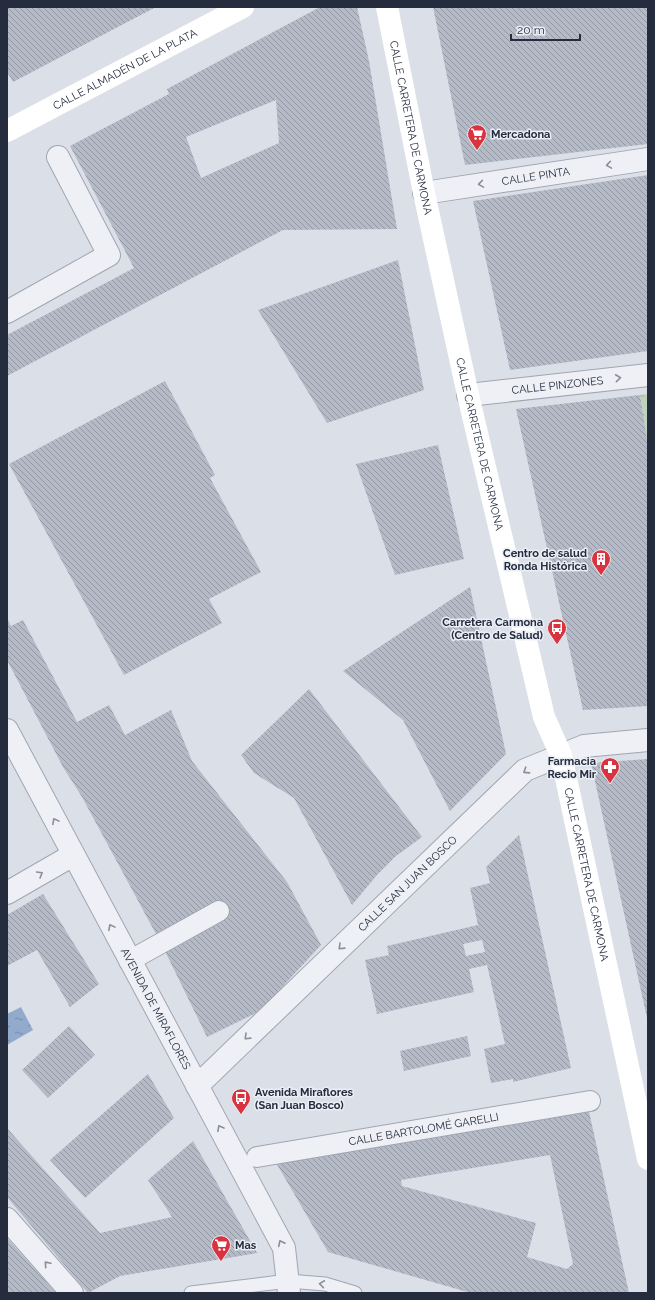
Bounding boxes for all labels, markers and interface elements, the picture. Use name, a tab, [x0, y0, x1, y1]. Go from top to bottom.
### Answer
scale bar	[511, 16, 580, 42]
text: 20 m	[517, 23, 545, 37]
street label: CALLE ALMADÉN DE LA PLATA	[51, 26, 200, 113]
street label: CALLE CARRETERA DE CARMONA	[387, 40, 435, 216]
supermarket icon: Mercadona	[466, 123, 488, 151]
place label: Mercadona	[491, 128, 550, 141]
one-way arrow	[606, 160, 613, 169]
street label: CALLE PINTA	[501, 165, 571, 188]
one-way arrow	[478, 179, 484, 188]
street label: CALLE CARRETERA DE CARMONA	[453, 357, 506, 533]
street label: CALLE PINZONES	[511, 374, 604, 397]
one-way arrow	[615, 374, 621, 383]
place label: Centro de salud Ronda Histórica	[503, 547, 587, 573]
building icon: Centro de salud Ronda Histórica	[590, 548, 612, 576]
place label: Carretera Carmona (Centro de Salud)	[442, 616, 544, 642]
bus stop icon: Carretera Carmona (Centro de Salud)	[546, 617, 568, 645]
place label: Farmacia Recio Mir	[547, 755, 597, 781]
pharmacy icon: Farmacia Recio Mir	[599, 756, 621, 784]
one-way arrow	[523, 766, 530, 774]
street label: CALLE CARRETERA DE CARMONA	[561, 787, 611, 963]
one-way arrow	[52, 817, 59, 825]
street label: CALLE SAN JUAN BOSCO	[355, 833, 460, 934]
one-way arrow	[36, 872, 43, 879]
one-way arrow	[109, 924, 116, 931]
one-way arrow	[338, 942, 346, 950]
street label: AVENIDA DE MIRAFLORES	[118, 946, 193, 1072]
one-way arrow	[244, 1033, 252, 1040]
place label: Avenida Miraflores (San Juan Bosco)	[255, 1086, 353, 1112]
bus stop icon: Avenida Miraflores (San Juan Bosco)	[230, 1087, 252, 1115]
street label: CALLE BARTOLOMÉ GARELLI	[348, 1110, 500, 1148]
one-way arrow	[217, 1125, 224, 1132]
supermarket icon: Mas	[210, 1234, 232, 1262]
place label: Mas	[235, 1239, 257, 1252]
one-way arrow	[278, 1239, 285, 1247]
one-way arrow	[44, 1261, 51, 1268]
one-way arrow	[319, 1280, 325, 1289]

